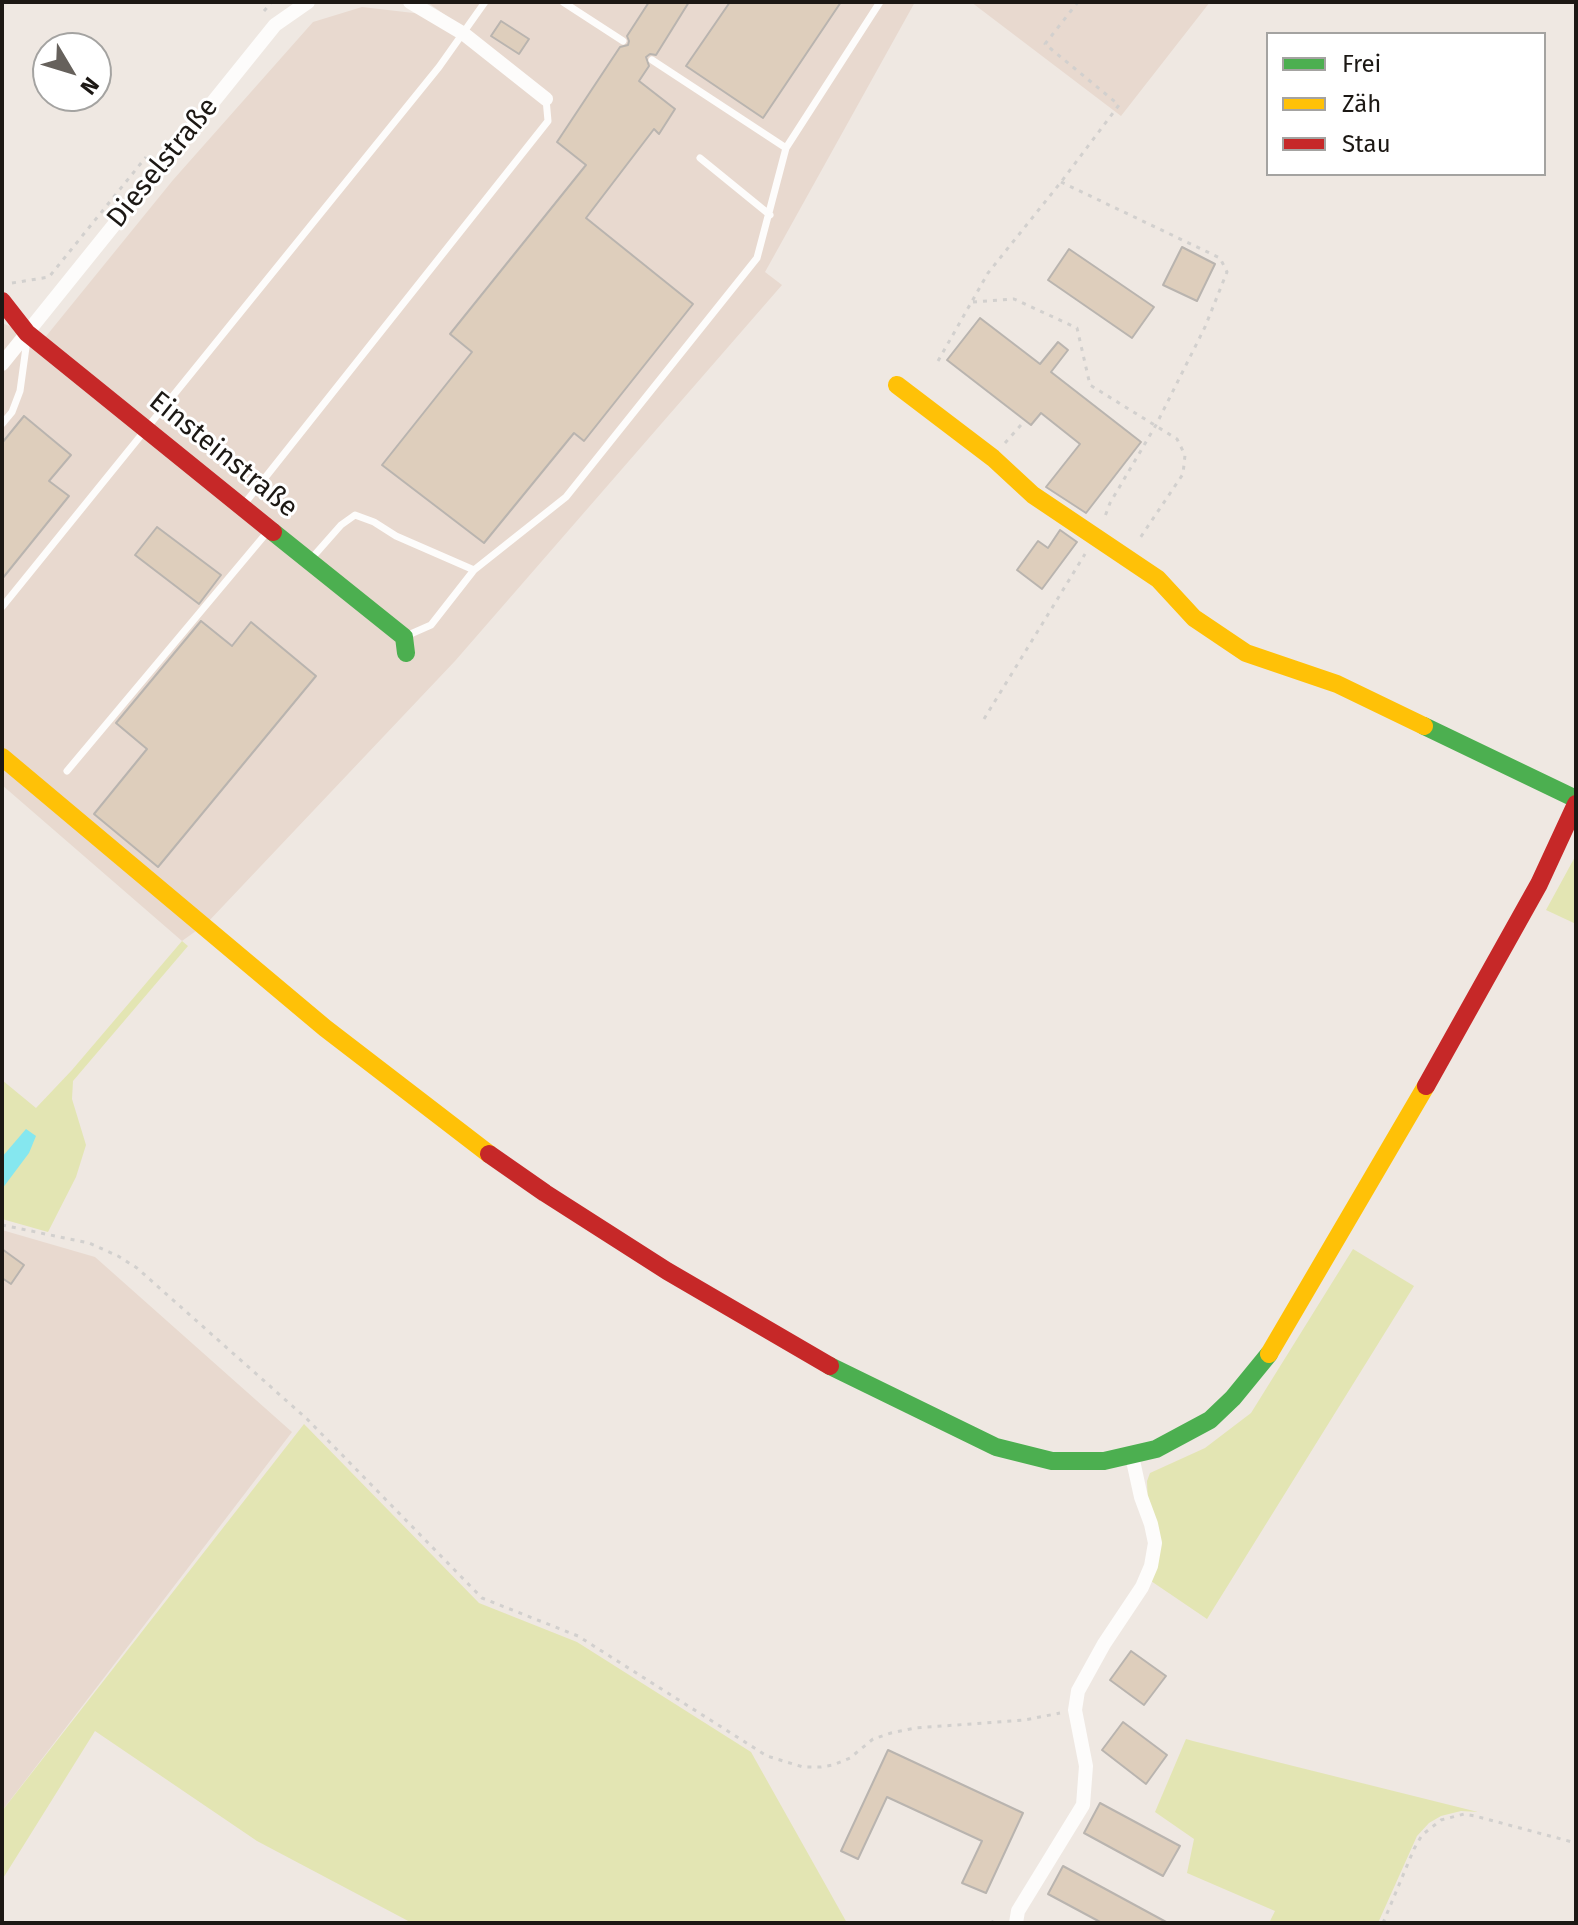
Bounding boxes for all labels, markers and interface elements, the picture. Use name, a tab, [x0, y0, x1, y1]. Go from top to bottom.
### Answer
north arrow	[32, 32, 112, 112]
legend	[1266, 32, 1546, 176]
text: Frei	[1342, 50, 1381, 78]
text: N	[75, 72, 105, 100]
text: Zäh	[1342, 90, 1381, 118]
street label: Dieselstraße	[100, 91, 226, 235]
text: Stau	[1342, 130, 1391, 158]
street label: Einsteinstraße	[142, 385, 304, 525]

